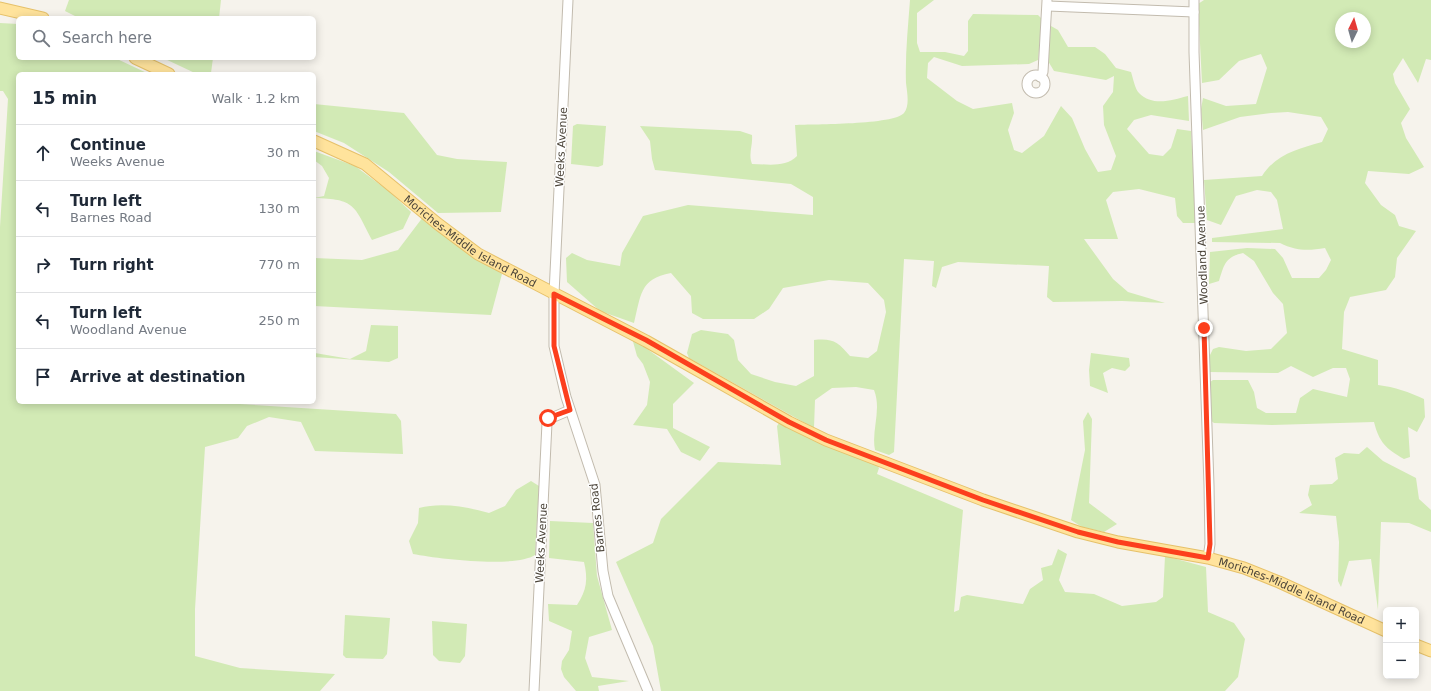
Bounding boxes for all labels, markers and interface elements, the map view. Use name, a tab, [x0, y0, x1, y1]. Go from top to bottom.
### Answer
north arrow	[1335, 12, 1371, 48]
search box	[16, 16, 316, 60]
icon: search	[30, 27, 52, 49]
text: Search here	[62, 29, 152, 47]
text: 15 min	[32, 88, 97, 108]
text: Walk · 1.2 km	[211, 91, 300, 106]
street label: Weeks Avenue	[553, 106, 570, 187]
text: Continue	[70, 136, 146, 154]
icon: ahead	[32, 142, 54, 164]
text: 30 m	[267, 145, 300, 160]
text: Weeks Avenue	[70, 154, 165, 169]
text: Turn left	[70, 192, 142, 210]
street label: Moriches-Middle Island Road	[401, 193, 539, 290]
icon: left	[32, 198, 54, 220]
text: 130 m	[258, 201, 300, 216]
street label: Woodland Avenue	[1194, 205, 1211, 305]
text: Barnes Road	[70, 210, 152, 225]
icon: right	[32, 254, 54, 276]
text: Turn right	[70, 256, 154, 274]
text: 770 m	[258, 257, 300, 272]
text: Turn left	[70, 304, 142, 322]
icon: left	[32, 310, 54, 332]
text: 250 m	[258, 313, 300, 328]
route end	[1195, 319, 1213, 337]
text: Woodland Avenue	[70, 322, 187, 337]
icon: arrive	[32, 366, 54, 388]
text: Arrive at destination	[70, 368, 245, 386]
route start	[539, 409, 557, 427]
street label: Barnes Road	[587, 483, 608, 553]
street label: Weeks Avenue	[533, 502, 550, 583]
street label: Moriches-Middle Island Road	[1217, 555, 1366, 627]
map controls	[1383, 607, 1419, 679]
button: +	[1383, 607, 1419, 643]
button: −	[1383, 643, 1419, 679]

